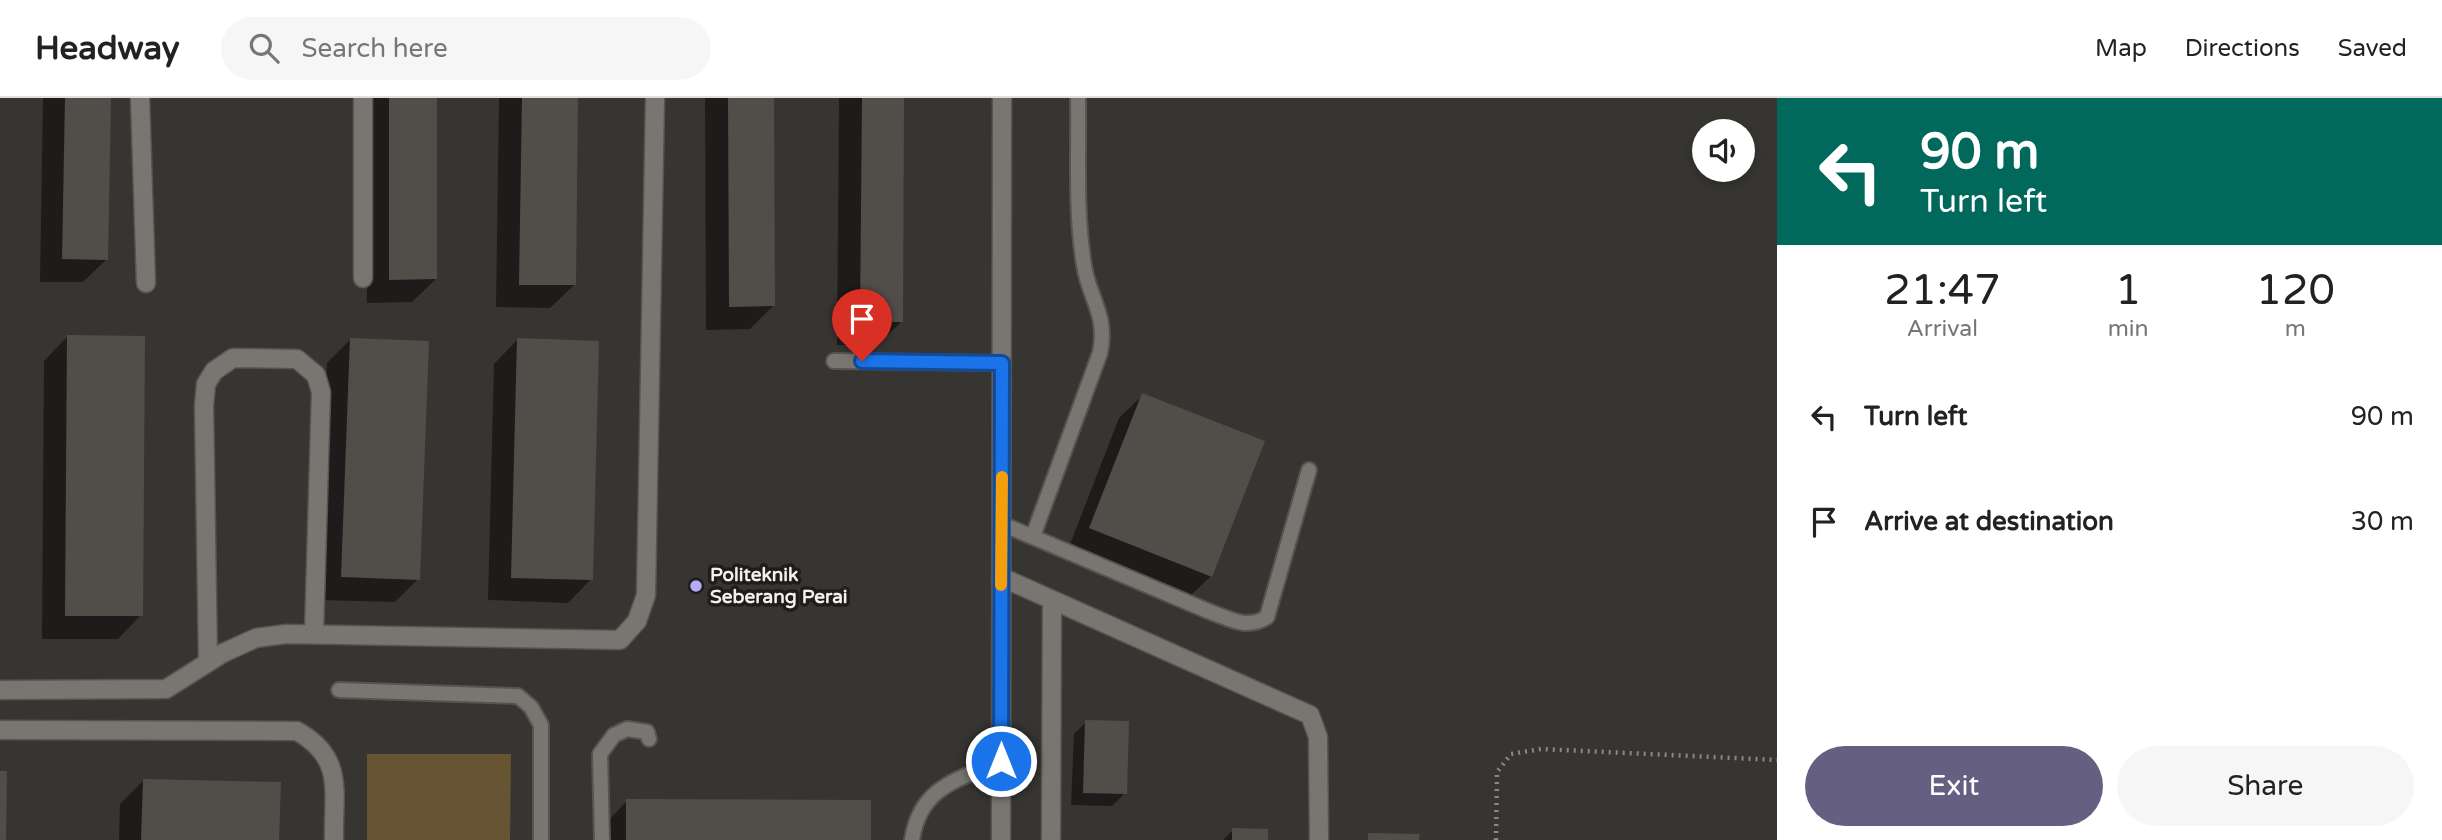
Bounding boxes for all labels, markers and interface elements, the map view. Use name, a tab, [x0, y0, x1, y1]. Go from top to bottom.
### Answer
search box	[221, 17, 711, 80]
text: Headway	[35, 29, 179, 68]
icon: search	[245, 29, 283, 67]
text: Search here	[301, 33, 448, 64]
text: Map	[2095, 34, 2147, 63]
text: Directions	[2185, 34, 2300, 63]
text: Saved	[2338, 34, 2407, 63]
map controls	[1692, 119, 1755, 182]
button: sound	[1692, 119, 1755, 182]
text: 90 m	[1920, 123, 2039, 182]
icon: left	[1805, 126, 1896, 217]
text: Turn left	[1920, 183, 2047, 221]
text: 21:47	[1884, 265, 2001, 316]
text: 1	[2115, 265, 2141, 316]
text: 120	[2256, 265, 2335, 316]
pin	[832, 289, 892, 361]
icon: arrive	[843, 300, 881, 338]
text: Arrival	[1907, 315, 1978, 343]
text: min	[2108, 315, 2149, 343]
text: m	[2285, 315, 2306, 343]
icon: left	[1805, 398, 1843, 436]
text: Turn left	[1864, 401, 1967, 432]
text: 90 m	[2351, 401, 2414, 432]
icon: arrive	[1805, 503, 1843, 541]
text: Arrive at destination	[1864, 506, 2114, 537]
text: 30 m	[2351, 506, 2414, 537]
place label: Politeknik Seberang Perai	[710, 564, 848, 609]
marker: Politeknik Seberang Perai	[688, 578, 704, 594]
position arrow	[964, 724, 1038, 798]
button: Exit	[1805, 746, 2103, 826]
button: Share	[2117, 746, 2414, 826]

